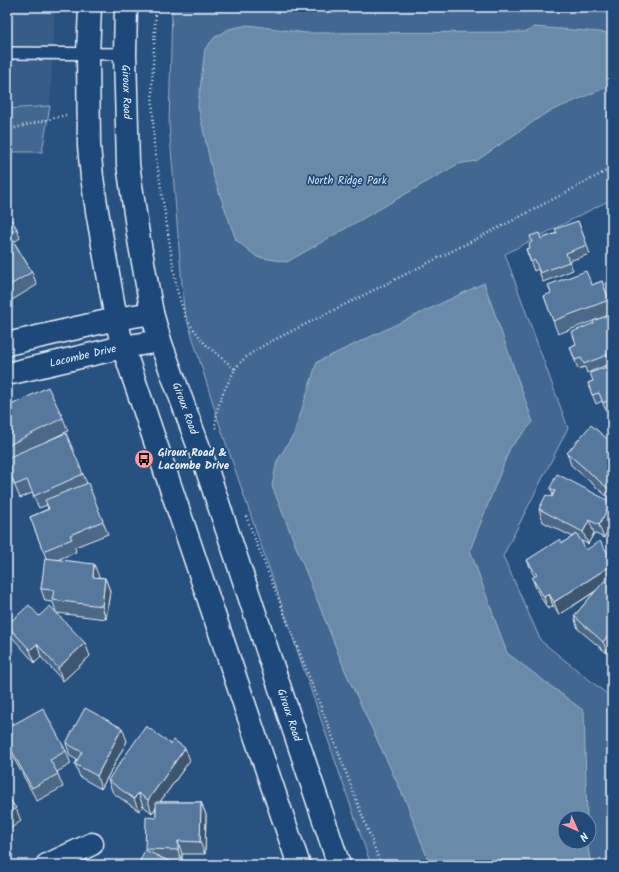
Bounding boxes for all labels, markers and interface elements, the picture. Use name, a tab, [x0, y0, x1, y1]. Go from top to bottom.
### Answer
street label: Giroux Road	[116, 64, 136, 120]
park label: North Ridge Park	[307, 172, 388, 190]
street label: Lacombe Drive	[48, 340, 118, 373]
street label: Giroux Road	[167, 380, 203, 438]
place label: Giroux Road & Lacombe Drive	[158, 444, 230, 475]
bus stop icon: Giroux Road & Lacombe Drive	[133, 448, 155, 470]
street label: Giroux Road	[272, 687, 306, 744]
north arrow	[557, 810, 597, 850]
text: N	[575, 828, 592, 845]

